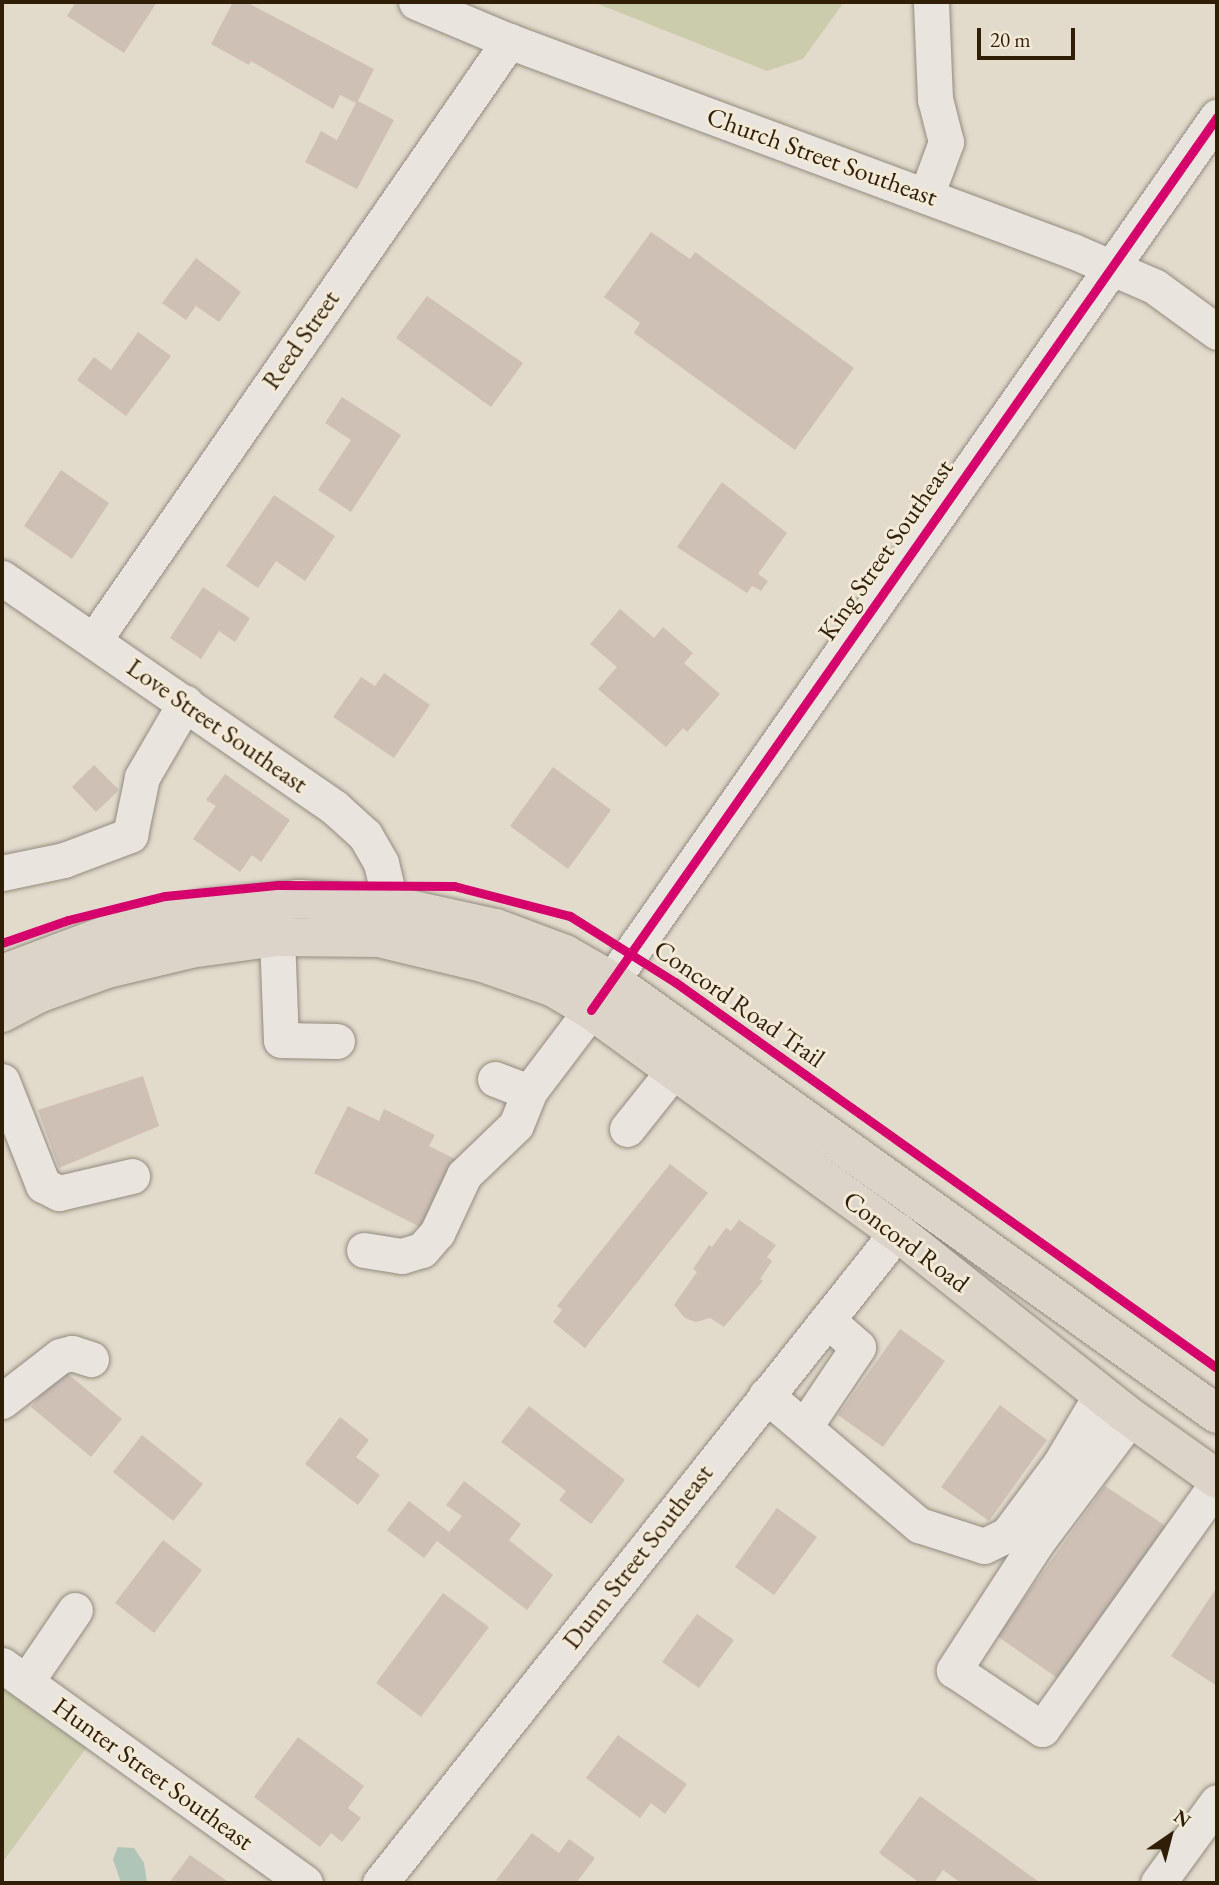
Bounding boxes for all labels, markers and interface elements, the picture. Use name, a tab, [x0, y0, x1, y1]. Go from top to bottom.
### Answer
scale bar	[981, 14, 1079, 58]
text: 20 m	[990, 26, 1031, 53]
street label: Church Street Southeast	[702, 101, 942, 213]
street label: Reed Street	[256, 284, 346, 396]
street label: King Street Southeast	[812, 453, 960, 647]
street label: Love Street Southeast	[121, 652, 313, 800]
street label: Concord Road Trail	[648, 934, 830, 1074]
street label: Concord Road	[837, 1185, 975, 1299]
street label: Dunn Street Southeast	[556, 1459, 720, 1655]
street label: Hunter Street Southeast	[47, 1691, 259, 1857]
north arrow	[1135, 1801, 1205, 1871]
text: N	[1169, 1804, 1196, 1833]

